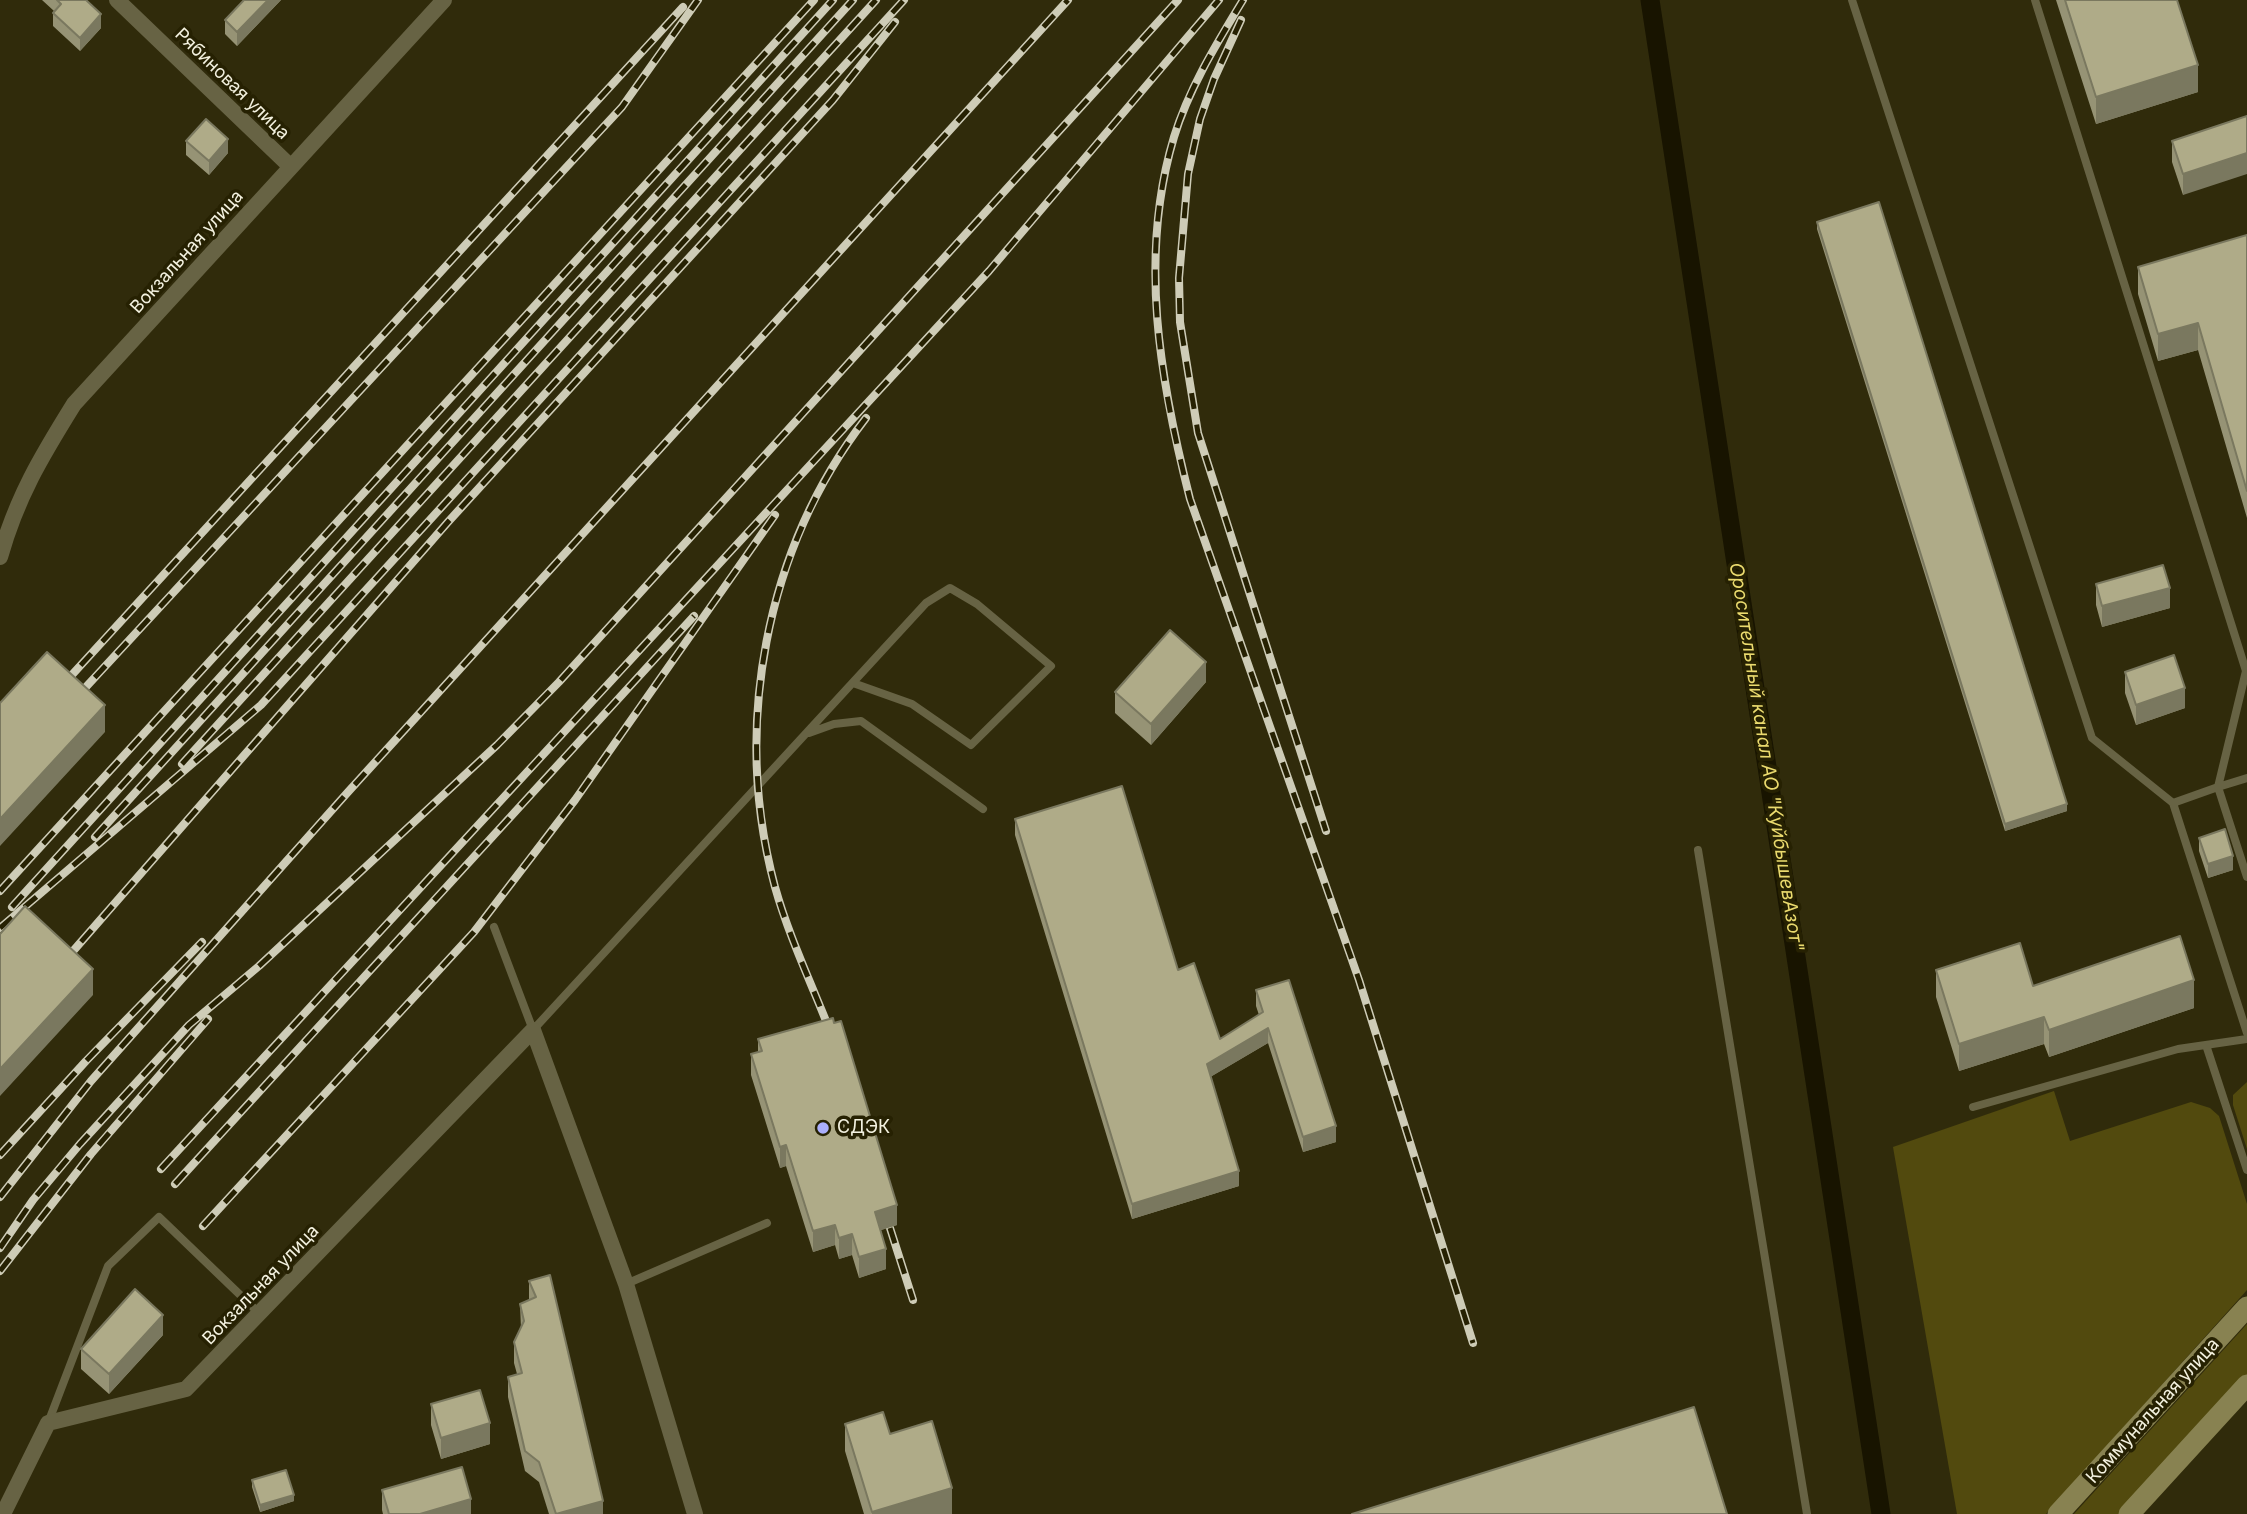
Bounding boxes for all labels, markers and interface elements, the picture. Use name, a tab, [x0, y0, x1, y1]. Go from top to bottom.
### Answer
street label: Рябиновая улица	[170, 24, 294, 144]
street label: Вокзальная улица	[126, 186, 248, 318]
water label: Оросительный канал АО "КуйбышевАзот"	[1724, 561, 1808, 953]
place label: СДЭК	[837, 1117, 890, 1139]
marker: СДЭК	[815, 1120, 831, 1136]
street label: Вокзальная улица	[198, 1221, 324, 1349]
street label: Коммунальная улица	[2082, 1334, 2224, 1488]

